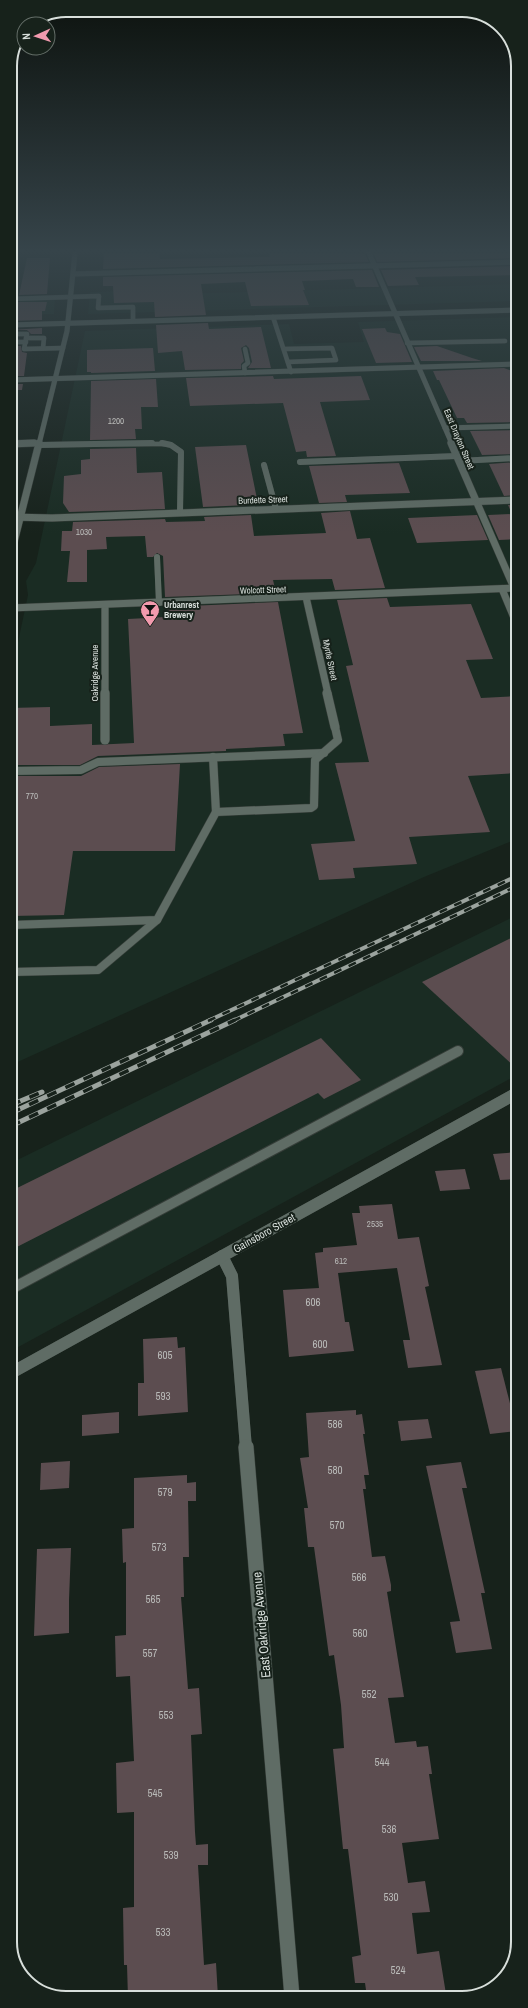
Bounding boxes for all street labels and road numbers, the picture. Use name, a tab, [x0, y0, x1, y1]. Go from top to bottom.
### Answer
street label: East Drayton Street	[441, 407, 477, 471]
street label: Burdette Street	[238, 493, 288, 507]
street label: Wolcott Street	[240, 583, 286, 597]
street label: Myrtle Street	[320, 638, 340, 682]
street label: Oakridge Avenue	[89, 645, 101, 701]
street label: Gainsboro Street	[231, 1210, 298, 1256]
street label: East Oakridge Avenue	[248, 1571, 275, 1679]

